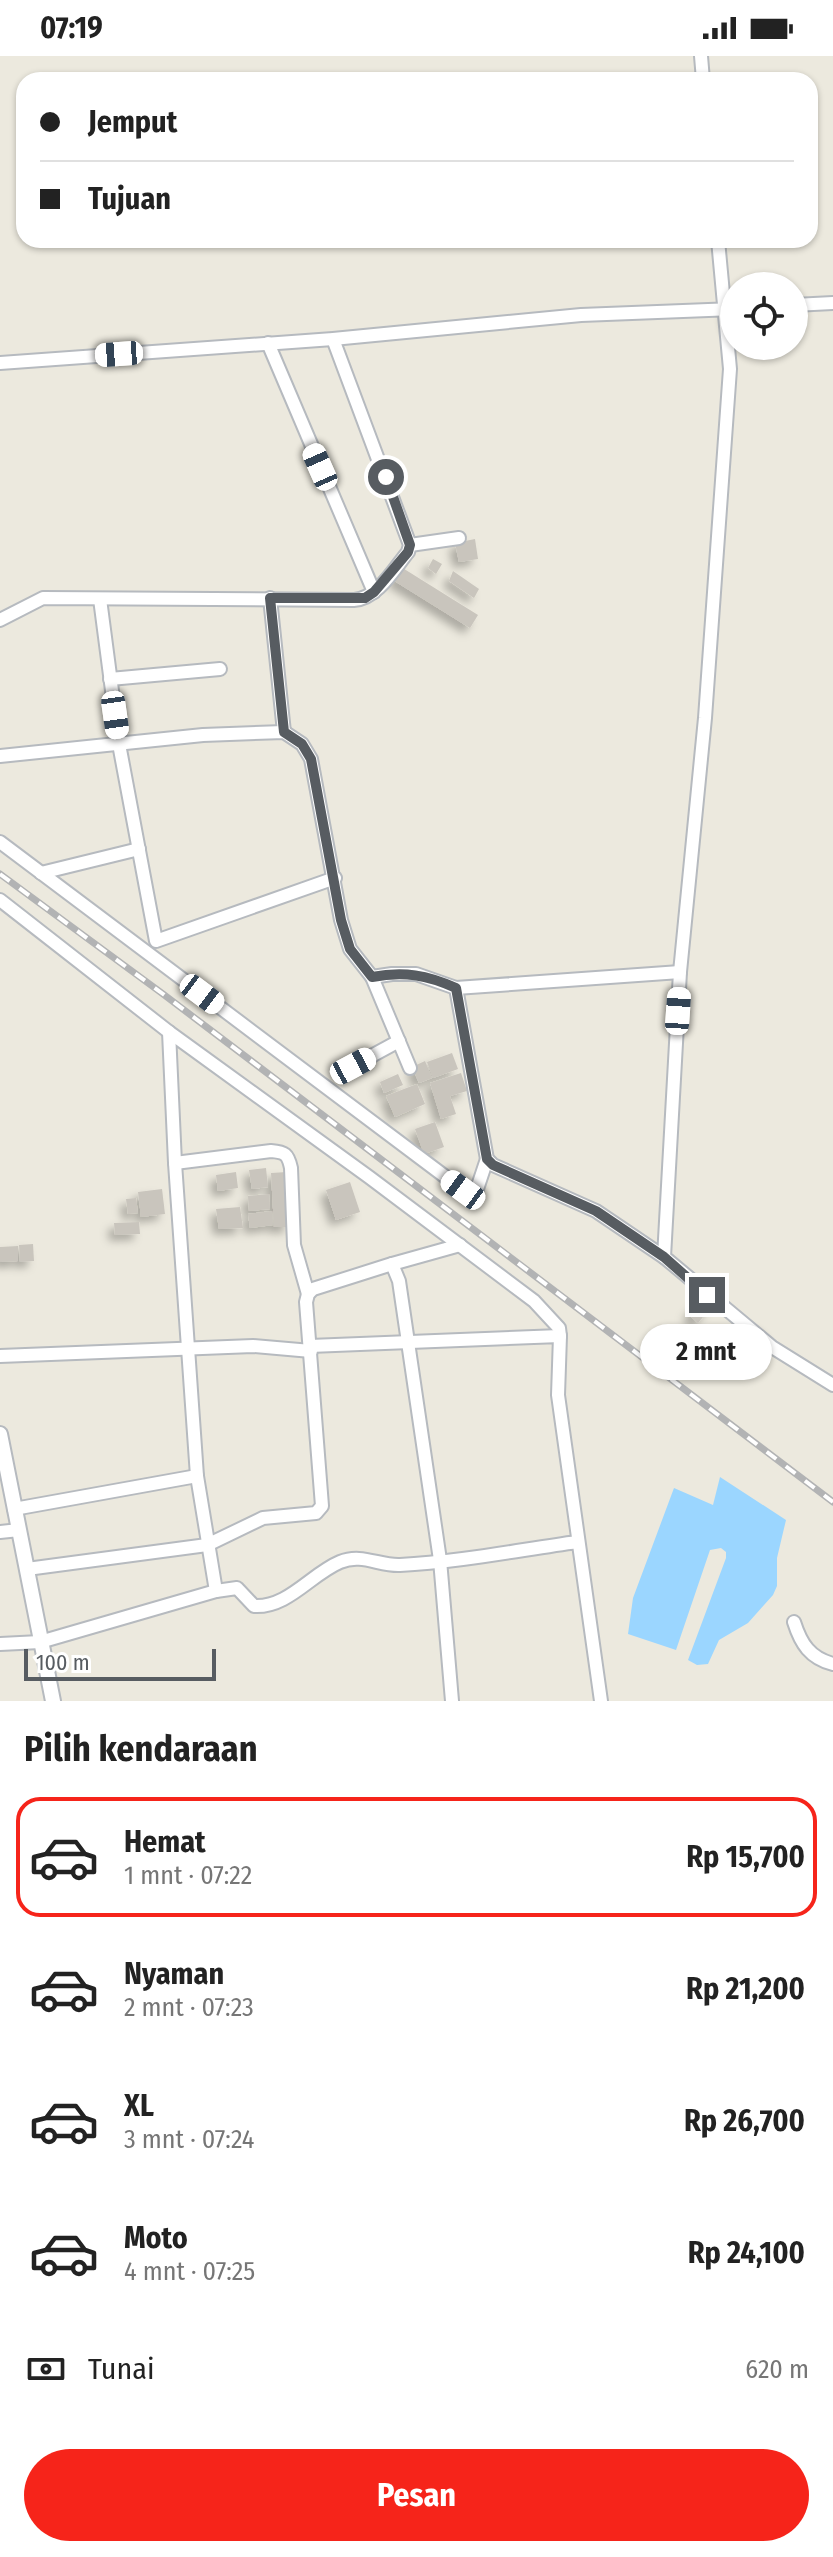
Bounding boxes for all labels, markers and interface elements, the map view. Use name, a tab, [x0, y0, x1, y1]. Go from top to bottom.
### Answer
text: 07:19	[40, 10, 103, 46]
text: Jemput	[88, 104, 177, 140]
text: Tujuan	[88, 181, 171, 217]
map controls	[720, 272, 808, 360]
button: locate	[720, 272, 808, 360]
car	[94, 340, 144, 368]
car	[299, 440, 341, 494]
route start	[368, 459, 404, 495]
car	[100, 690, 130, 740]
car	[176, 970, 228, 1018]
car	[664, 986, 692, 1036]
car	[326, 1044, 380, 1088]
car	[437, 1166, 489, 1214]
route end	[689, 1277, 725, 1313]
callout: 2 mnt	[641, 1323, 773, 1379]
text: 2 mnt	[676, 1336, 736, 1367]
scale bar	[24, 1645, 216, 1681]
text: 100 m	[36, 1649, 90, 1676]
text: Pilih kendaraan	[24, 1727, 258, 1771]
icon: car	[28, 1821, 100, 1893]
text: Hemat	[124, 1824, 206, 1860]
text: Rp 15,700	[686, 1839, 805, 1875]
text: 1 mnt · 07:22	[124, 1860, 252, 1891]
icon: car	[28, 1953, 100, 2025]
text: Nyaman	[124, 1956, 224, 1992]
text: Rp 21,200	[686, 1971, 805, 2007]
text: 2 mnt · 07:23	[124, 1992, 254, 2023]
icon: car	[28, 2085, 100, 2157]
text: XL	[124, 2088, 154, 2124]
text: Rp 26,700	[684, 2103, 805, 2139]
text: 3 mnt · 07:24	[124, 2124, 254, 2155]
icon: car	[28, 2217, 100, 2289]
text: Moto	[124, 2220, 188, 2256]
text: Rp 24,100	[688, 2235, 805, 2271]
text: 4 mnt · 07:25	[124, 2256, 255, 2287]
icon: cash	[24, 2347, 68, 2391]
text: Tunai	[88, 2351, 154, 2387]
text: 620 m	[745, 2354, 809, 2385]
button: Pesan	[24, 2449, 809, 2541]

